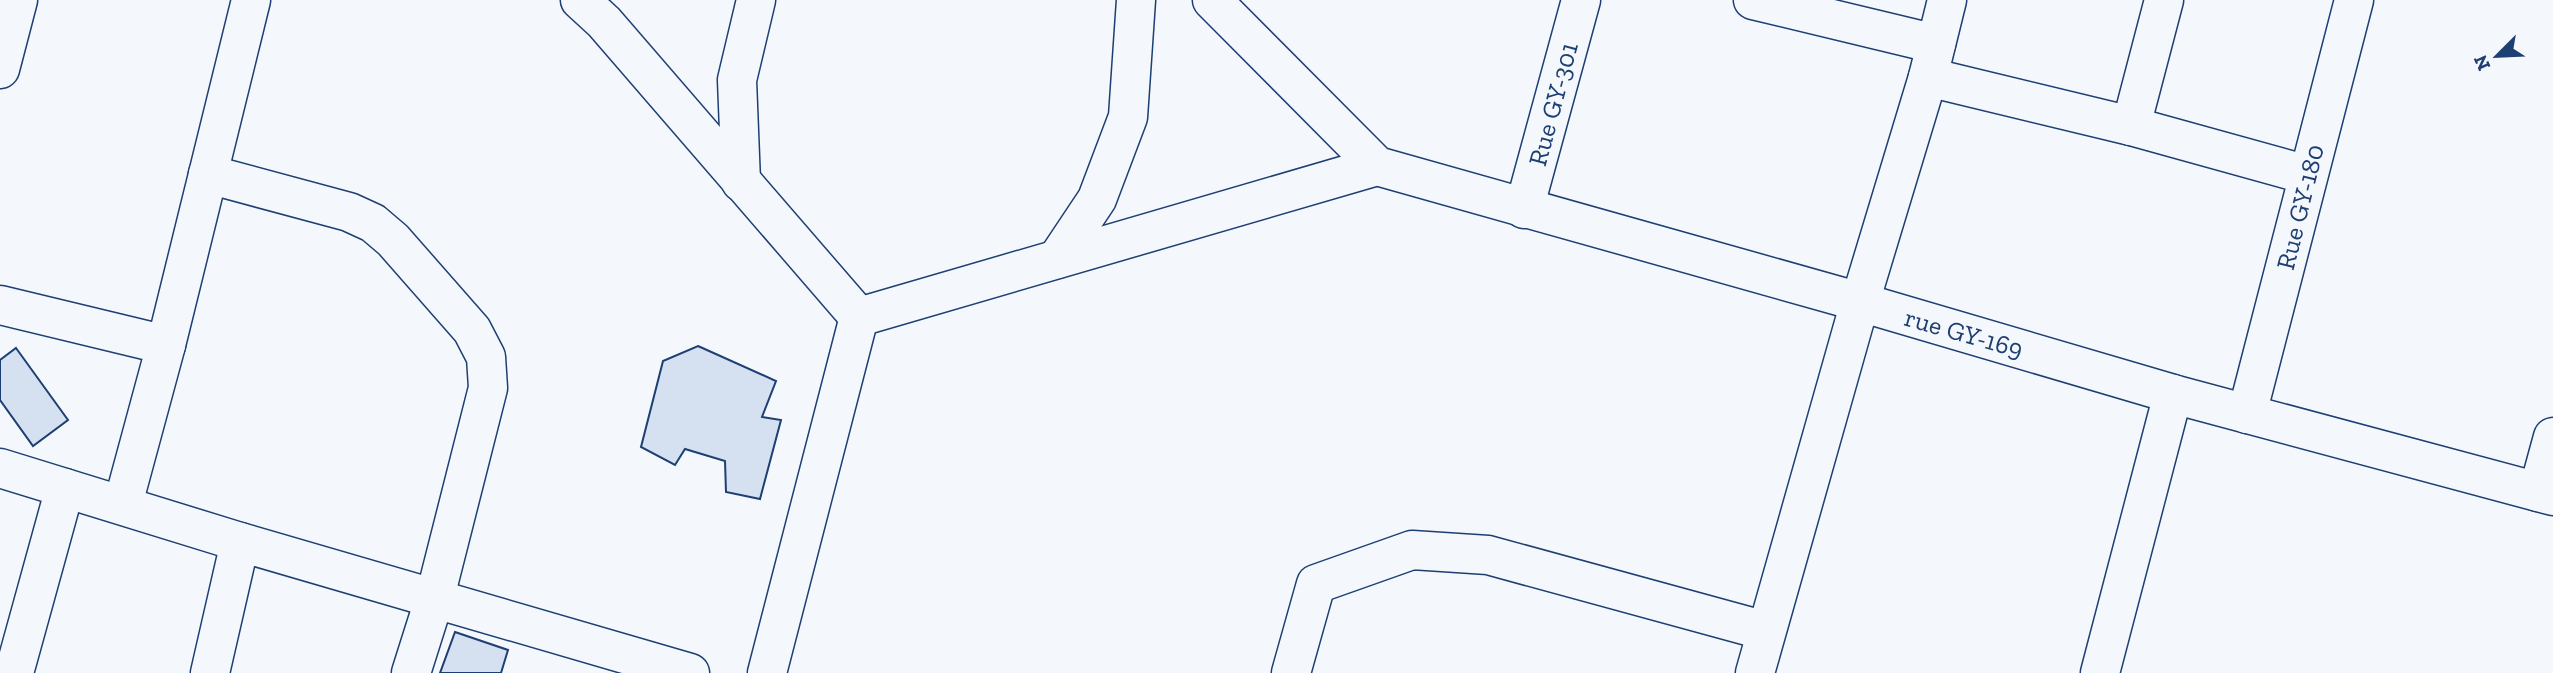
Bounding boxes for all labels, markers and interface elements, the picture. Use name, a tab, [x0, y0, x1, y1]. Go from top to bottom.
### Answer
north arrow	[2462, 21, 2532, 91]
street label: Rue GY-301	[1521, 39, 1585, 169]
text: N	[2468, 51, 2495, 74]
street label: Rue GY-180	[2269, 141, 2331, 273]
street label: rue GY-169	[1901, 301, 2027, 365]

